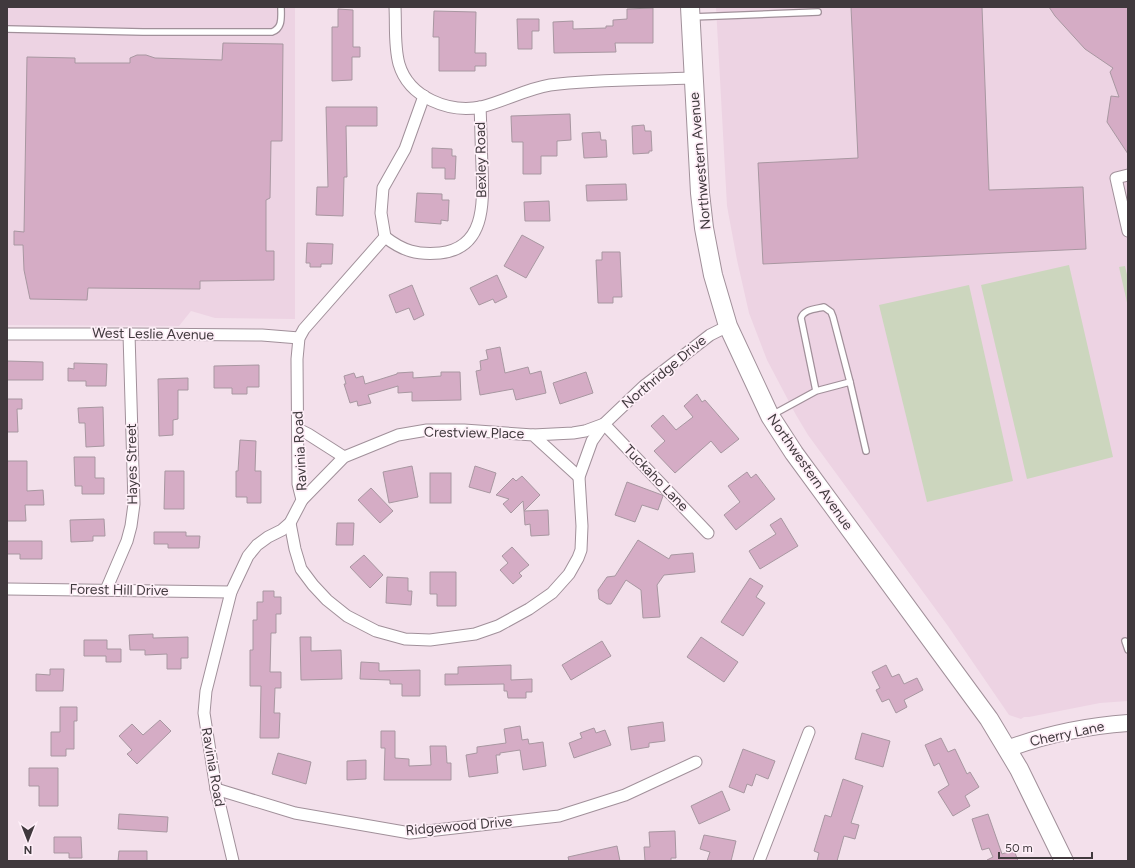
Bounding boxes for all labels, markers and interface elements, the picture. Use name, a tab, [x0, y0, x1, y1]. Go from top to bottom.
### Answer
street label: Northwestern Avenue	[685, 91, 714, 230]
street label: Bexley Road	[472, 122, 490, 198]
street label: West Leslie Avenue	[92, 324, 214, 344]
street label: Northridge Drive	[618, 332, 710, 412]
street label: Ravinia Road	[289, 411, 311, 491]
street label: Northwestern Avenue	[763, 411, 857, 534]
street label: Hayes Street	[123, 423, 141, 505]
street label: Crestview Place	[424, 424, 525, 442]
street label: Tuckaho Lane	[620, 441, 692, 515]
street label: Forest Hill Drive	[69, 581, 169, 599]
street label: Cherry Lane	[1028, 718, 1106, 750]
street label: Ravinia Road	[198, 726, 228, 808]
street label: Ridgewood Drive	[405, 813, 513, 839]
north arrow	[8, 820, 48, 860]
scale bar	[999, 834, 1092, 860]
text: 50 m	[1005, 841, 1033, 855]
text: N	[24, 843, 32, 856]

